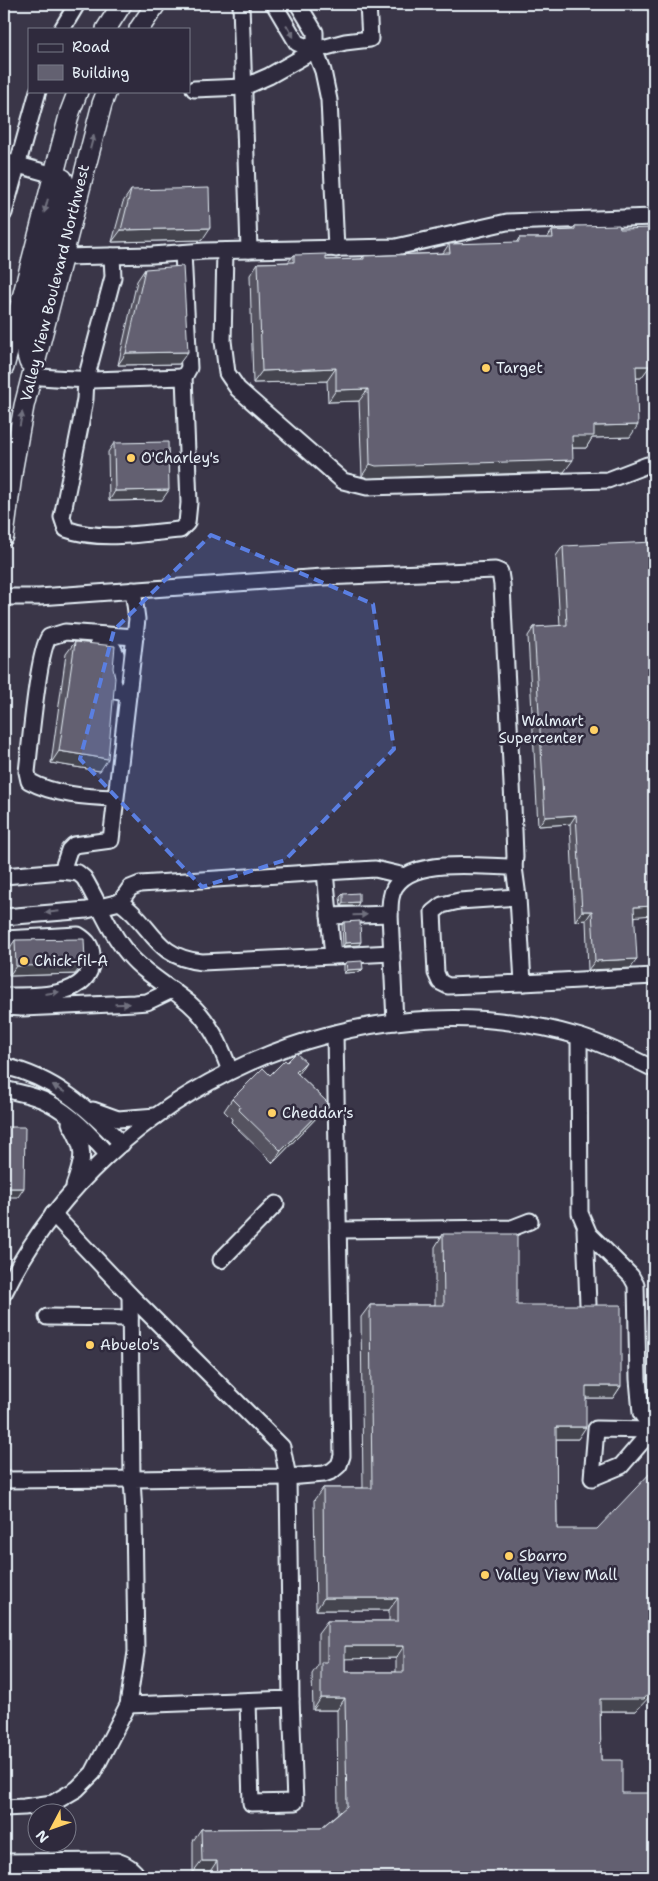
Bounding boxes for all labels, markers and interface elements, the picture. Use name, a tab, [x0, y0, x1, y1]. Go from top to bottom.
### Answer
one-way arrow	[286, 25, 295, 38]
legend	[28, 28, 190, 92]
text: Road	[72, 37, 110, 57]
text: Building	[72, 63, 129, 83]
one-way arrow	[88, 135, 96, 150]
street label: Valley View Boulevard Northwest	[16, 162, 94, 404]
one-way arrow	[42, 198, 50, 213]
place label: Target	[496, 358, 543, 378]
marker: Target	[480, 362, 492, 374]
one-way arrow	[18, 410, 26, 426]
place label: O'Charley's	[141, 448, 220, 468]
marker: O'Charley's	[125, 452, 137, 464]
place label: Walmart Supercenter	[498, 711, 584, 748]
marker: Walmart Supercenter	[588, 724, 600, 736]
one-way arrow	[44, 908, 60, 916]
one-way arrow	[352, 911, 368, 919]
place label: Chick-fil-A	[34, 951, 108, 971]
marker: Chick-fil-A	[18, 955, 30, 967]
one-way arrow	[45, 989, 61, 997]
one-way arrow	[115, 999, 131, 1007]
one-way arrow	[52, 1085, 66, 1093]
place label: Cheddar's	[282, 1103, 354, 1123]
marker: Cheddar's	[266, 1107, 278, 1119]
place label: Abuelo's	[100, 1335, 160, 1355]
marker: Abuelo's	[84, 1339, 96, 1351]
place label: Sbarro	[519, 1546, 567, 1566]
marker: Sbarro	[503, 1550, 515, 1562]
place label: Valley View Mall	[495, 1565, 618, 1585]
marker: Valley View Mall	[479, 1569, 491, 1581]
north arrow	[28, 1804, 78, 1854]
text: N	[32, 1826, 53, 1847]

